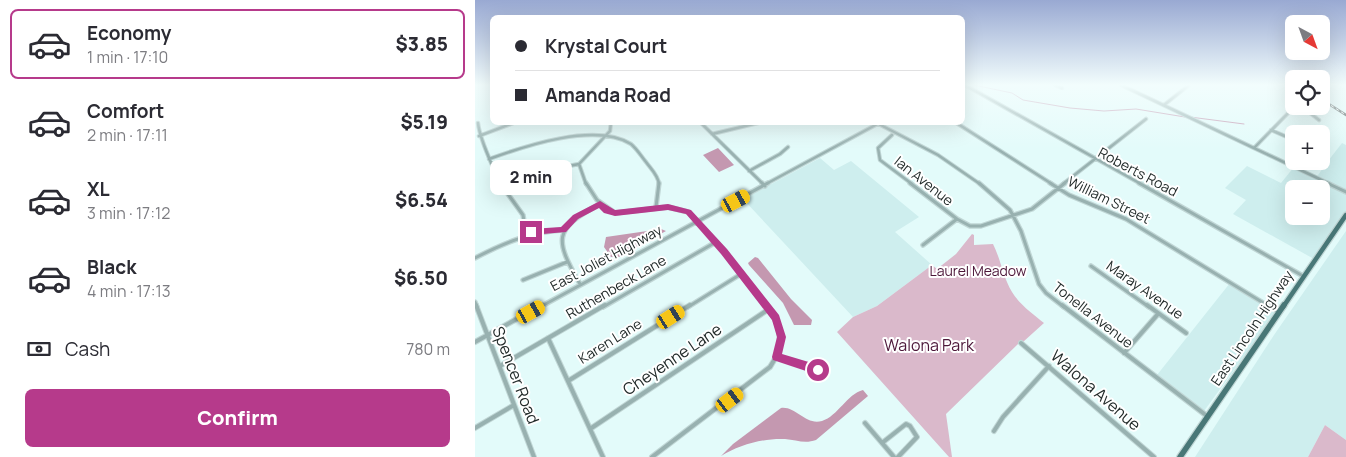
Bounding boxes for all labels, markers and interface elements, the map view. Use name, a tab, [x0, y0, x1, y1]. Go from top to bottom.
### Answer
north arrow	[1285, 15, 1330, 60]
map controls	[1285, 15, 1330, 225]
text: Economy	[87, 20, 171, 46]
icon: car	[27, 22, 72, 67]
text: $3.85	[395, 31, 448, 57]
text: Krystal Court	[545, 33, 667, 59]
text: 1 min · 17:10	[87, 46, 168, 68]
button: locate	[1285, 70, 1330, 115]
text: Amanda Road	[545, 82, 671, 108]
text: Comfort	[87, 98, 164, 124]
icon: car	[27, 100, 72, 145]
text: $5.19	[400, 109, 448, 135]
text: 2 min · 17:11	[87, 124, 168, 146]
button: +	[1285, 125, 1330, 170]
street label: Roberts Road	[1095, 143, 1181, 201]
street label: Ian Avenue	[891, 152, 958, 210]
callout: 2 min	[490, 160, 572, 194]
text: 2 min	[510, 166, 552, 188]
street label: William Street	[1065, 171, 1154, 228]
text: XL	[87, 176, 110, 202]
icon: car	[27, 178, 72, 223]
button: −	[1285, 180, 1330, 225]
text: $6.54	[395, 187, 448, 213]
car	[719, 187, 752, 215]
text: 3 min · 17:12	[87, 202, 170, 224]
street label: East Joliet Highway	[547, 220, 665, 295]
route end	[520, 221, 542, 243]
street label: Ruthenbeck Lane	[562, 250, 669, 323]
text: Black	[87, 254, 136, 280]
icon: car	[27, 256, 72, 301]
street label: Maray Avenue	[1103, 256, 1188, 323]
park label: Laurel Meadow	[929, 261, 1027, 280]
text: $6.50	[394, 265, 448, 291]
street label: East Lincoln Highway	[1206, 266, 1298, 389]
street label: Tonella Avenue	[1049, 277, 1137, 352]
text: 4 min · 17:13	[87, 280, 171, 302]
car	[514, 298, 547, 326]
car	[654, 303, 687, 331]
street label: Karen Lane	[574, 314, 645, 368]
street label: Cheyenne Lane	[618, 318, 726, 400]
street label: Spencer Road	[487, 323, 545, 427]
park label: Walona Park	[884, 334, 975, 356]
icon: cash	[25, 335, 53, 363]
text: Cash	[65, 336, 110, 362]
text: 780 m	[406, 338, 450, 360]
street label: Walona Avenue	[1046, 345, 1146, 435]
route start	[807, 359, 829, 381]
car	[713, 385, 746, 415]
button: Confirm	[25, 389, 450, 447]

